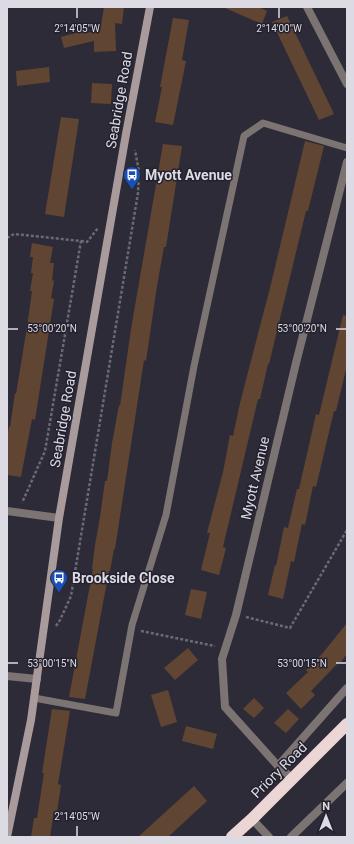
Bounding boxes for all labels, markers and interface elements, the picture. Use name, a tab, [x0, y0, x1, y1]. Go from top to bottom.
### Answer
text: 2°14'05"W	[54, 23, 100, 34]
text: 2°14'00"W	[256, 23, 302, 34]
street label: Seabridge Road	[103, 50, 135, 150]
bus stop icon: Myott Avenue	[122, 165, 142, 190]
place label: Myott Avenue	[145, 167, 232, 183]
text: 53°00'20"N	[27, 323, 77, 334]
text: 53°00'20"N	[277, 323, 327, 334]
street label: Seabridge Road	[47, 369, 79, 469]
street label: Myott Avenue	[238, 435, 272, 521]
bus stop icon: Brookside Close	[49, 568, 69, 593]
place label: Brookside Close	[72, 570, 175, 586]
text: 53°00'15"N	[27, 658, 77, 669]
text: 53°00'15"N	[277, 658, 327, 669]
street label: Priory Road	[248, 739, 310, 801]
north arrow	[306, 796, 346, 836]
text: N	[322, 800, 330, 813]
text: 2°14'05"W	[54, 811, 100, 822]

